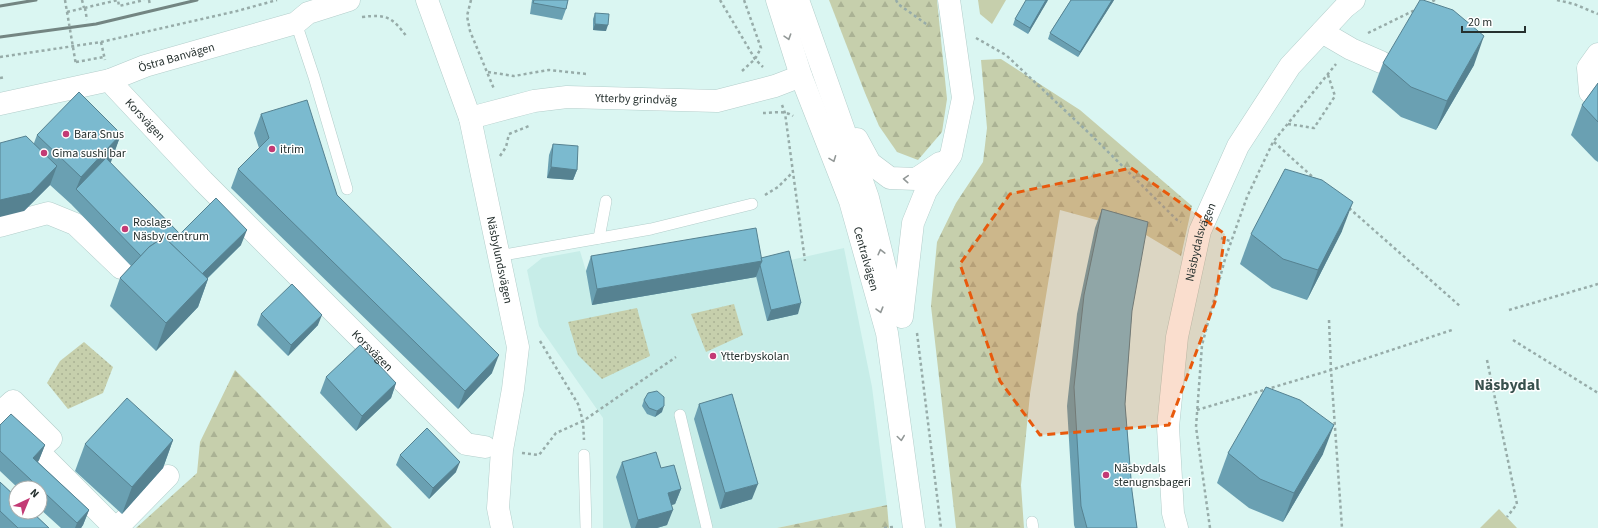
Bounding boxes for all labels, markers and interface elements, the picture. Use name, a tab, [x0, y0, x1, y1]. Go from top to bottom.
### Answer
scale bar	[1462, 8, 1525, 34]
text: 20 m	[1468, 14, 1492, 31]
one-way arrow	[783, 33, 792, 40]
street label: Östra Banvägen	[136, 39, 217, 77]
street label: Ytterby grindväg	[594, 90, 677, 109]
street label: Korsvägen	[121, 95, 169, 145]
place label: Bara Snus	[74, 126, 124, 143]
marker: Bara Snus	[61, 129, 71, 139]
place label: itrim	[280, 141, 304, 158]
marker: itrim	[267, 144, 277, 154]
place label: Gima sushi bar	[52, 145, 127, 162]
marker: Gima sushi bar	[39, 148, 49, 158]
one-way arrow	[829, 156, 837, 163]
one-way arrow	[903, 174, 909, 183]
street label: Näsbydalsvägen	[1181, 200, 1221, 283]
place label: Roslags Näsby centrum	[133, 214, 209, 245]
street label: Näsbylundsvägen	[482, 215, 517, 305]
marker: Roslags Näsby centrum	[120, 224, 130, 234]
street label: Centralvägen	[849, 225, 883, 293]
one-way arrow	[877, 249, 886, 256]
one-way arrow	[875, 306, 884, 313]
street label: Korsvägen	[348, 326, 397, 375]
place label: Ytterbyskolan	[720, 348, 789, 365]
marker: Ytterbyskolan	[708, 351, 718, 361]
district label: Näsbydal	[1474, 374, 1540, 396]
one-way arrow	[896, 435, 905, 441]
place label: Näsbydals stenugnsbageri	[1114, 460, 1191, 491]
marker: Näsbydals stenugnsbageri	[1101, 470, 1111, 480]
north arrow	[8, 480, 48, 520]
text: N	[27, 485, 42, 501]

